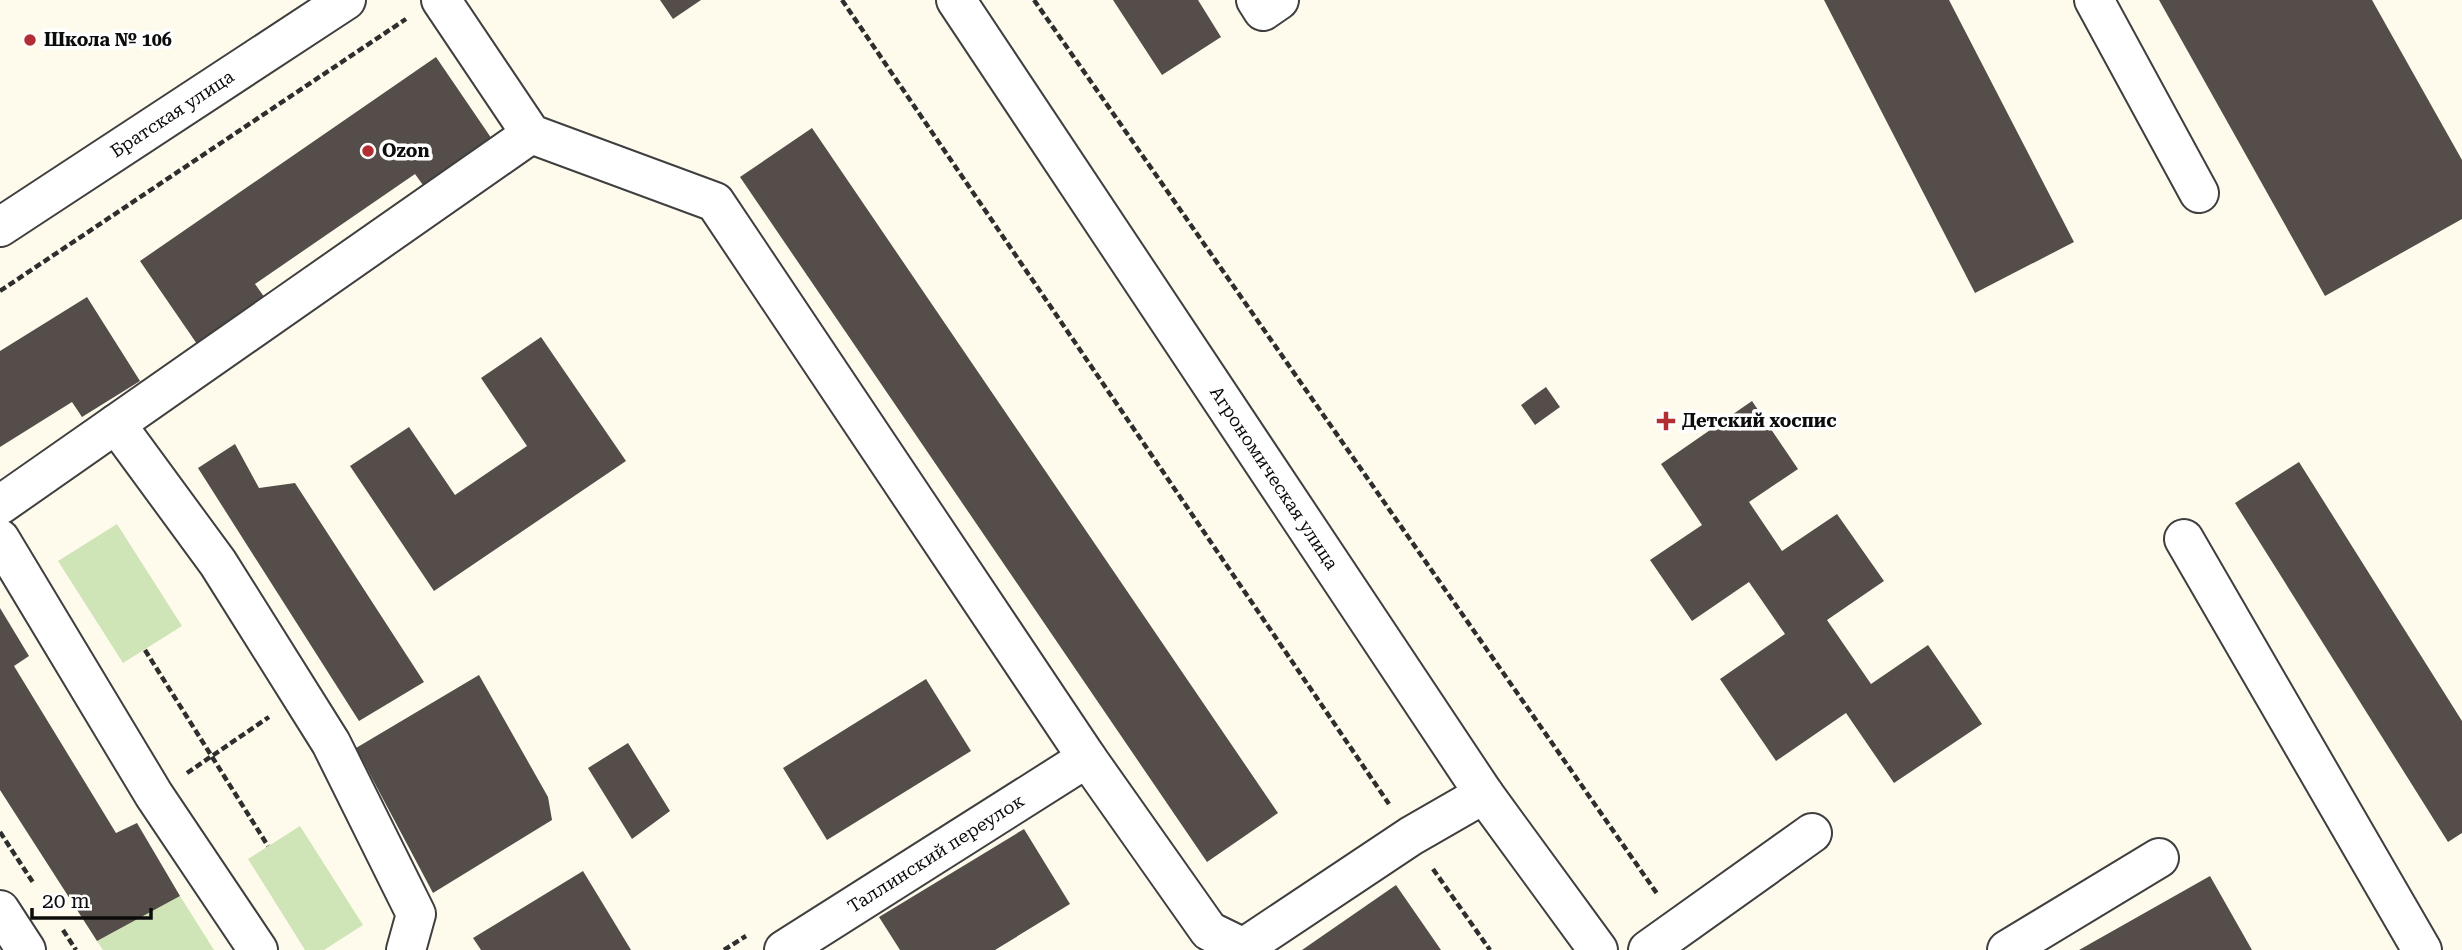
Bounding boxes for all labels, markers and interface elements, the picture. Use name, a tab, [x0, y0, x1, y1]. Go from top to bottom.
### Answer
place label: Школа № 106	[44, 29, 172, 50]
marker: Школа № 106	[22, 32, 38, 48]
street label: Братская улица	[106, 65, 238, 162]
place label: Ozon	[382, 140, 430, 161]
marker: Ozon	[360, 143, 376, 159]
street label: Агрономическая улица	[1206, 382, 1343, 573]
place label: Детский хоспис	[1682, 410, 1837, 431]
marker: Детский хоспис	[1656, 411, 1676, 431]
street label: Таллинский переулок	[844, 790, 1028, 917]
scale bar	[32, 876, 150, 920]
text: 20 m	[42, 889, 90, 913]

